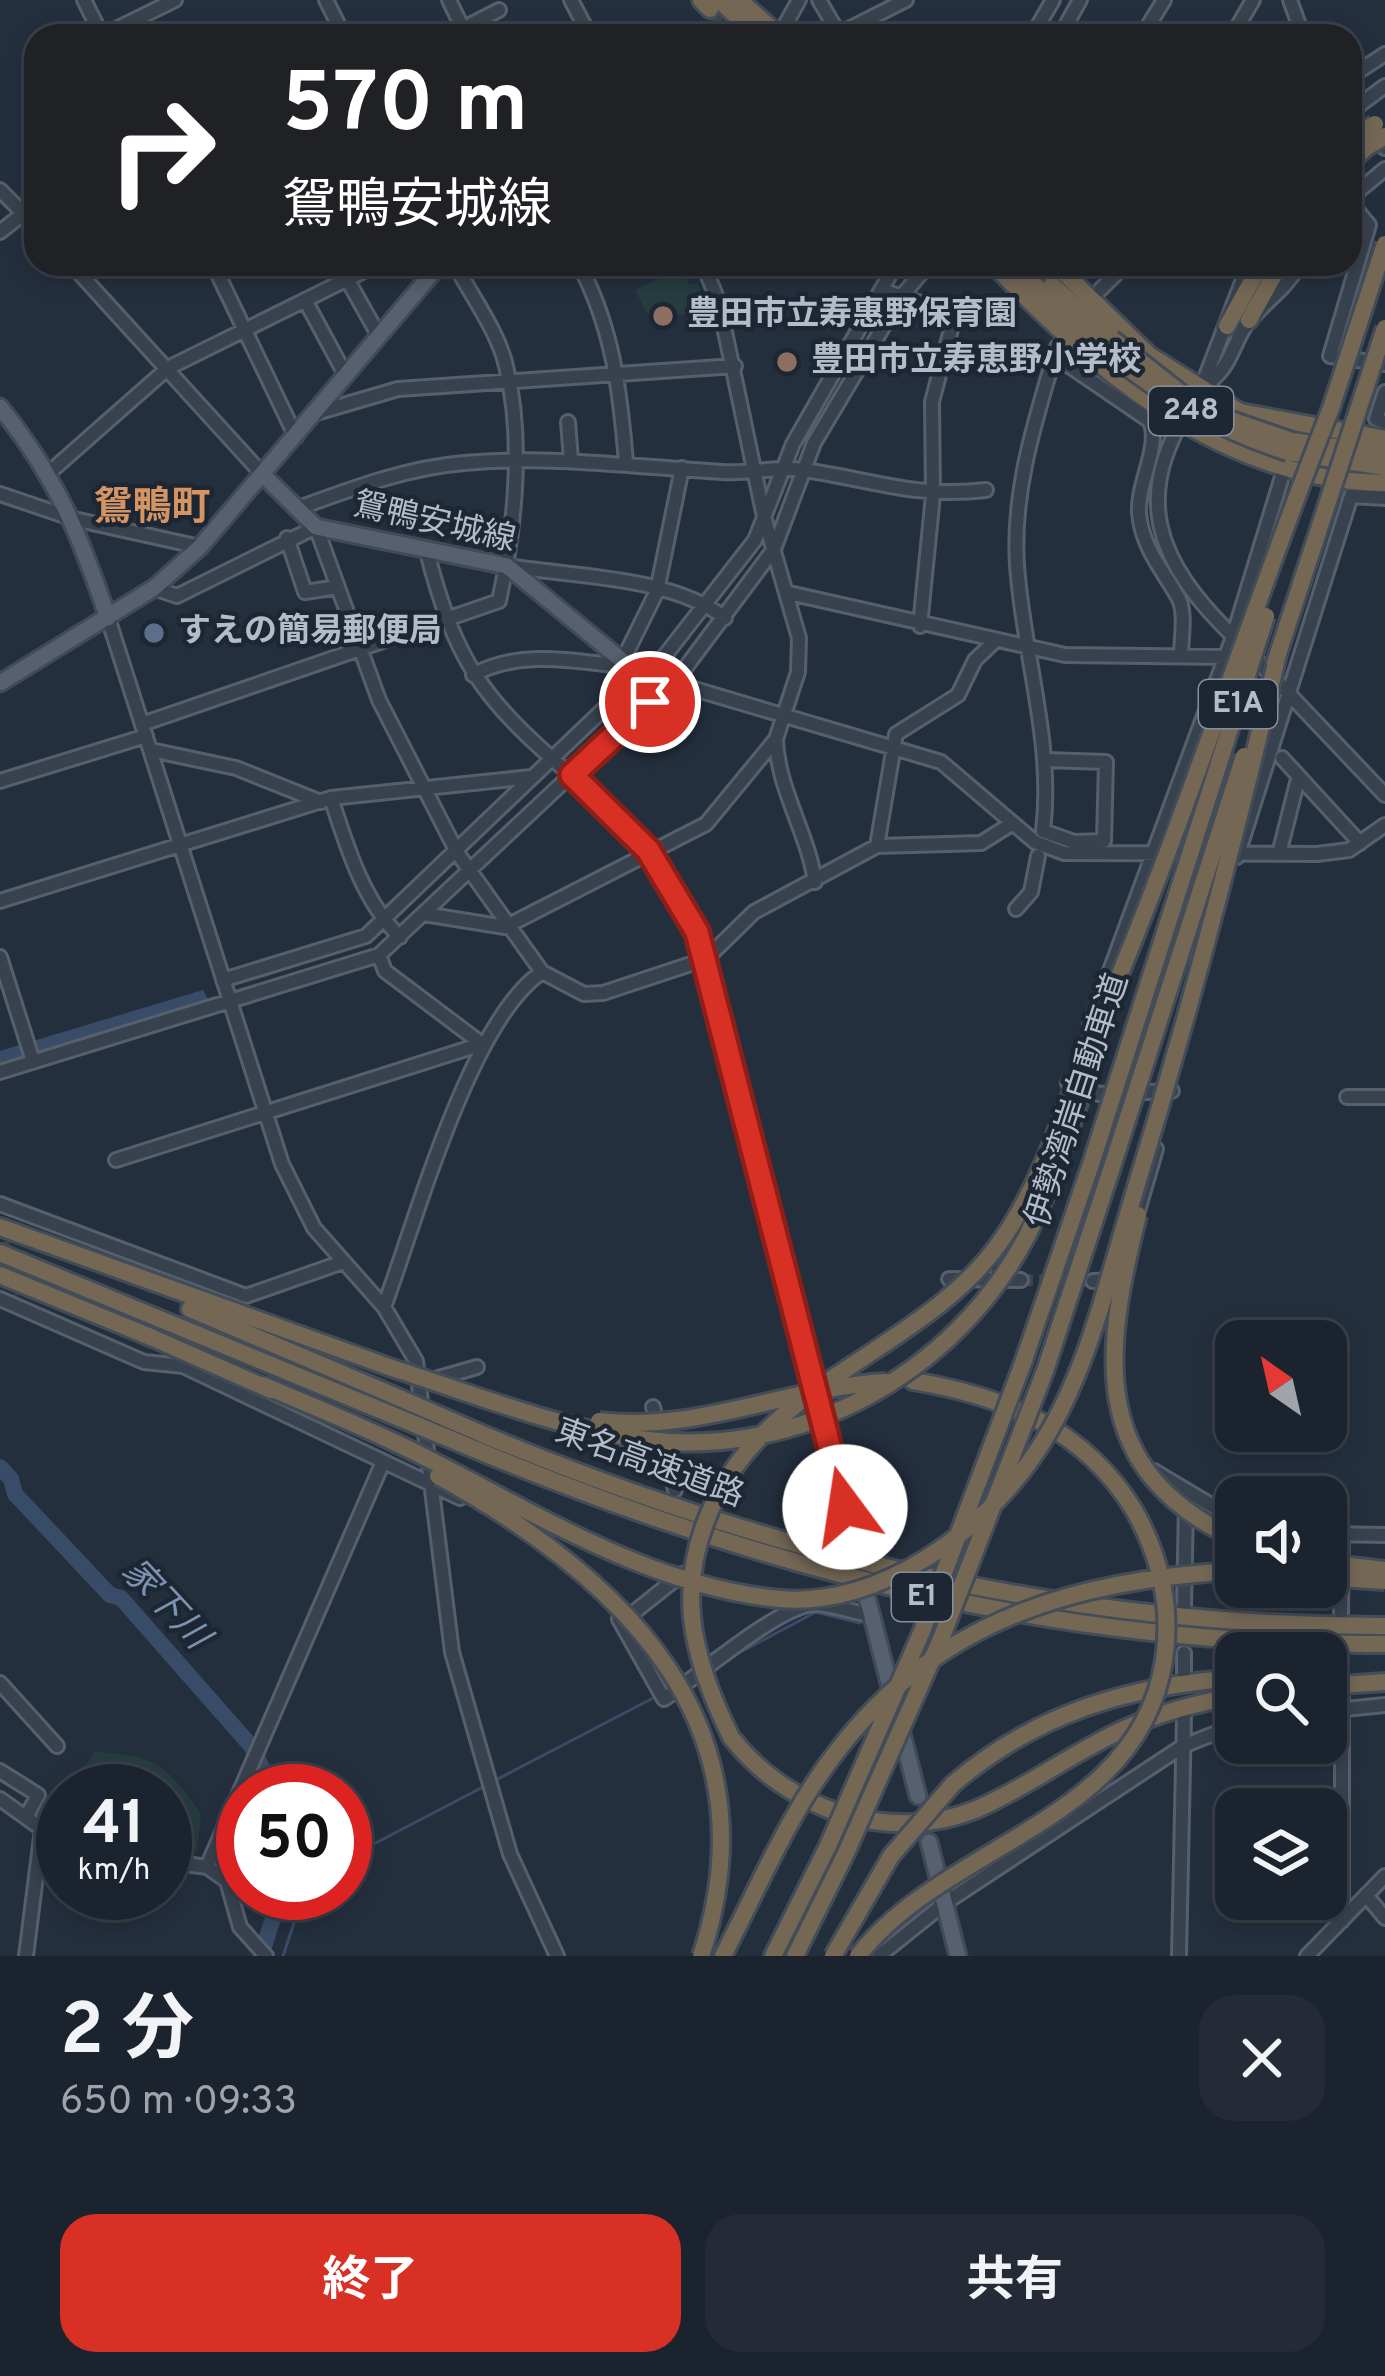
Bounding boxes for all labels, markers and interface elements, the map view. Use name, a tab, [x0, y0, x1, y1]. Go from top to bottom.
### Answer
text: 570 m	[282, 55, 528, 161]
icon: right	[84, 72, 240, 228]
text: 鴛鴨安城線	[282, 174, 552, 243]
place label: 豊田市立寿惠野保育園	[687, 295, 1017, 337]
marker: 豊田市立寿惠野保育園	[650, 303, 676, 329]
place label: 豊田市立寿恵野小学校	[811, 341, 1141, 383]
marker: 豊田市立寿恵野小学校	[774, 349, 800, 375]
road number: 248	[1149, 387, 1233, 435]
district label: 鴛鴨町	[93, 485, 211, 534]
street label: 鴛鴨安城線	[349, 485, 519, 563]
place label: すえの簡易郵便局	[178, 612, 442, 654]
marker: すえの簡易郵便局	[141, 620, 167, 646]
pin	[599, 651, 701, 753]
icon: arrive	[617, 669, 683, 735]
road number: E1A	[1199, 680, 1277, 728]
street label: 伊勢湾岸自動車道	[1018, 969, 1140, 1233]
north arrow	[1215, 1320, 1347, 1452]
map controls	[1215, 1320, 1347, 1920]
street label: 東名高速道路	[549, 1411, 749, 1519]
position arrow	[782, 1444, 908, 1570]
button: sound	[1215, 1476, 1347, 1608]
water label: 家下川	[110, 1550, 220, 1663]
road number: E1	[892, 1573, 952, 1621]
button: search	[1215, 1632, 1347, 1764]
speed limit sign: 50	[216, 1764, 372, 1920]
button: layers	[1215, 1788, 1347, 1920]
text: 41	[83, 1789, 145, 1865]
text: km/h	[78, 1853, 150, 1890]
text: 2 分	[60, 1988, 194, 2080]
button: close	[1199, 1995, 1325, 2121]
text: 650 m · 09:33	[60, 2079, 297, 2128]
button: 終了	[60, 2214, 681, 2352]
button: 共有	[705, 2214, 1325, 2352]

